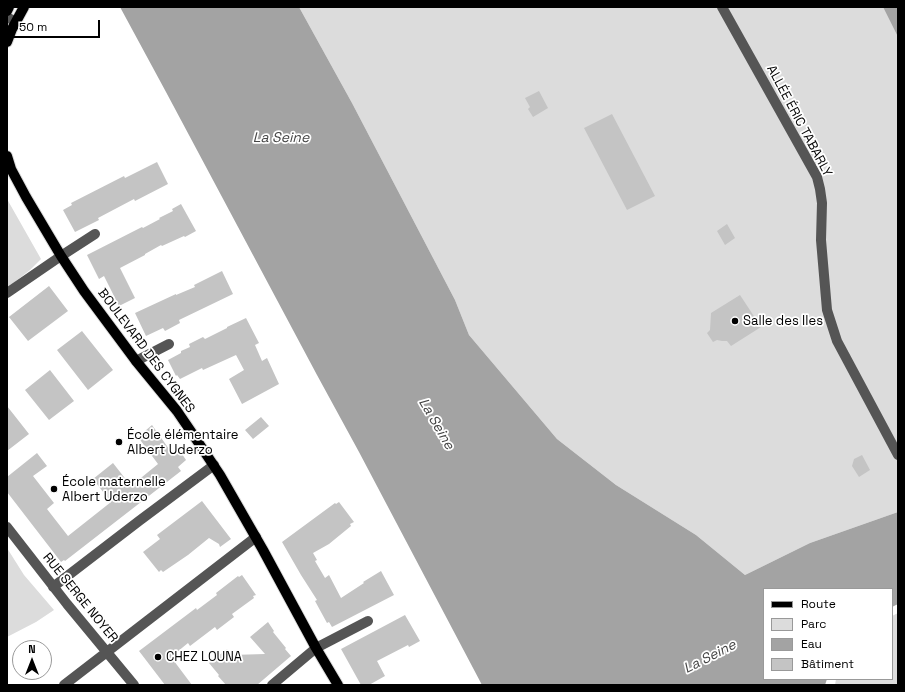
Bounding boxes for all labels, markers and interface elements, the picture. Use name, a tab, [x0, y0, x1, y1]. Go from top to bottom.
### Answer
scale bar	[14, 12, 102, 38]
text: 50 m	[19, 19, 47, 35]
street label: ALLÉE ÉRIC TABARLY	[763, 63, 835, 179]
water label: La Seine	[253, 130, 309, 146]
street label: BOULEVARD DES CYGNES	[94, 286, 198, 416]
place label: Salle des Iles	[743, 313, 823, 329]
marker: Salle des Iles	[730, 316, 740, 326]
water label: La Seine	[415, 395, 457, 453]
place label: École élémentaire Albert Uderzo	[127, 427, 239, 458]
marker: École élémentaire Albert Uderzo	[114, 437, 124, 447]
place label: École maternelle Albert Uderzo	[62, 474, 166, 505]
marker: École maternelle Albert Uderzo	[49, 484, 59, 494]
street label: RUE SERGE NOYER	[39, 550, 121, 646]
legend	[763, 588, 893, 680]
text: Route	[801, 596, 836, 612]
text: Parc	[801, 616, 826, 632]
text: Eau	[801, 636, 822, 652]
water label: La Seine	[681, 637, 739, 677]
north arrow	[12, 640, 52, 680]
text: N	[28, 642, 36, 656]
place label: CHEZ LOUNA	[166, 649, 242, 665]
marker: CHEZ LOUNA	[153, 652, 163, 662]
text: Bâtiment	[801, 656, 854, 672]

